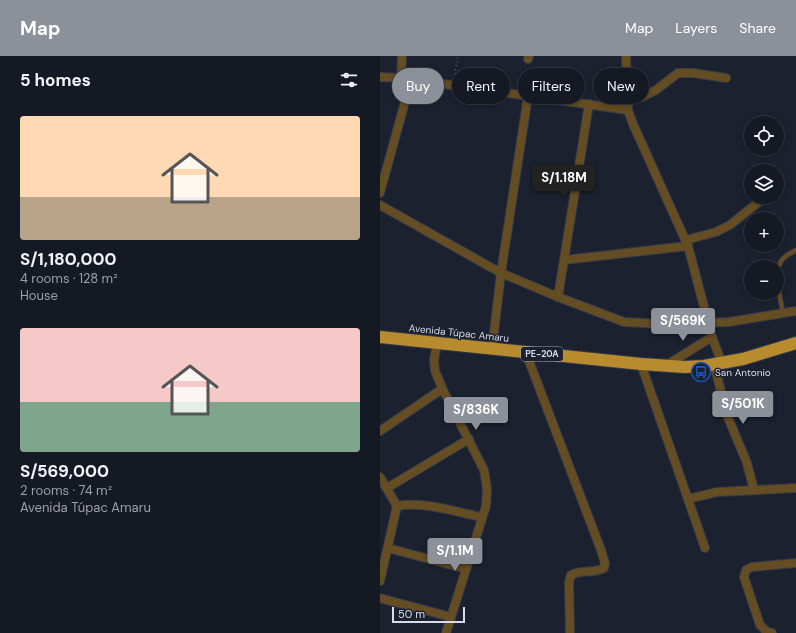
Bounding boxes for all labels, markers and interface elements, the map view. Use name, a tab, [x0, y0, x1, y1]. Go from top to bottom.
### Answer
text: Map	[20, 16, 60, 41]
text: Map	[625, 19, 653, 37]
text: Layers	[675, 19, 717, 37]
text: Share	[739, 19, 776, 37]
chip: Buy	[392, 68, 444, 104]
chip: Rent	[452, 68, 510, 104]
chip: Filters	[518, 68, 585, 104]
chip: New	[593, 68, 649, 104]
text: 5 homes	[20, 69, 91, 91]
icon: filters	[338, 69, 360, 91]
map controls	[744, 116, 784, 300]
button: locate	[744, 116, 784, 156]
icon: home	[154, 142, 226, 214]
button: layers	[744, 164, 784, 204]
pin: S/1.18M	[527, 165, 601, 199]
text: S/1.18M	[541, 169, 587, 186]
button: +	[744, 212, 784, 252]
text: S/1,180,000	[20, 248, 116, 270]
button: −	[744, 260, 784, 300]
text: 4 rooms · 128 m²	[20, 270, 118, 287]
text: House	[20, 287, 58, 304]
pin: S/569K	[650, 308, 716, 342]
text: S/569K	[660, 312, 706, 329]
street label: Avenida Túpac Amaru	[408, 321, 510, 345]
road number: PE-20A	[521, 347, 563, 361]
icon: home	[154, 354, 226, 426]
bus stop icon: San Antonio	[690, 361, 712, 383]
place label: San Antonio	[715, 366, 771, 379]
pin: S/501K	[710, 391, 776, 425]
text: S/501K	[721, 395, 765, 412]
pin: S/836K	[443, 397, 509, 431]
text: S/836K	[453, 401, 499, 418]
text: S/569,000	[20, 460, 109, 482]
text: 2 rooms · 74 m²	[20, 482, 112, 499]
text: Avenida Túpac Amaru	[20, 499, 151, 516]
pin: S/1.1M	[422, 538, 488, 572]
text: S/1.1M	[436, 542, 474, 559]
scale bar	[392, 605, 465, 624]
text: 50 m	[398, 607, 425, 621]

